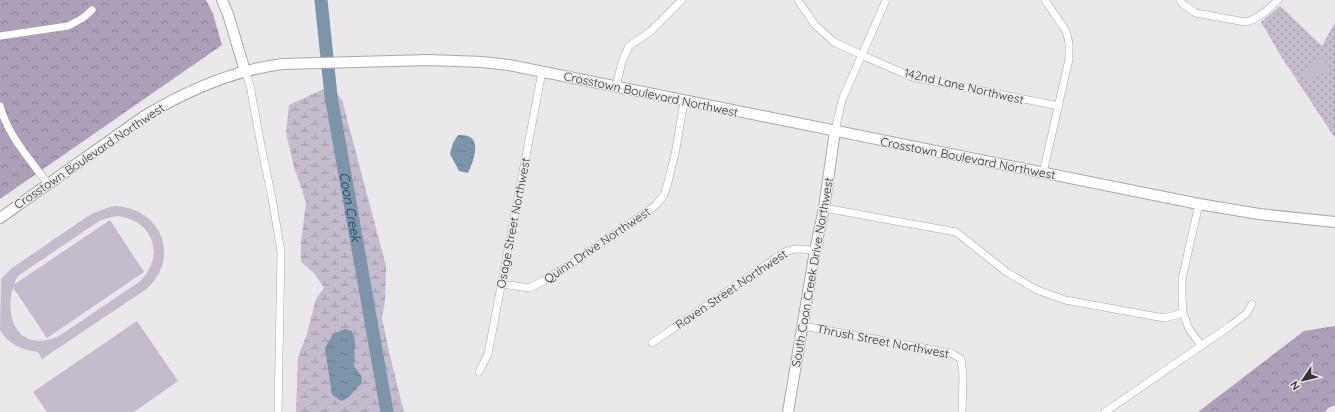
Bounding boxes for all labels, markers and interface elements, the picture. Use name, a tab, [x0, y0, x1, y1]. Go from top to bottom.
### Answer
street label: 142nd Lane Northwest	[903, 65, 1025, 107]
street label: Crosstown Boulevard Northwest	[562, 68, 740, 120]
street label: Crosstown Boulevard Northwest	[11, 100, 167, 212]
street label: Crosstown Boulevard Northwest	[879, 134, 1057, 182]
street label: Osage Street Northwest	[493, 157, 533, 289]
water label: Coon Creek	[337, 171, 365, 244]
street label: South Coon Creek Drive Northwest	[788, 176, 836, 368]
street label: Quinn Drive Northwest	[541, 204, 653, 286]
street label: Raven Street Northwest	[672, 246, 790, 332]
street label: Thrush Street Northwest	[816, 321, 950, 361]
north arrow	[1283, 360, 1323, 400]
text: N	[1287, 378, 1303, 393]

